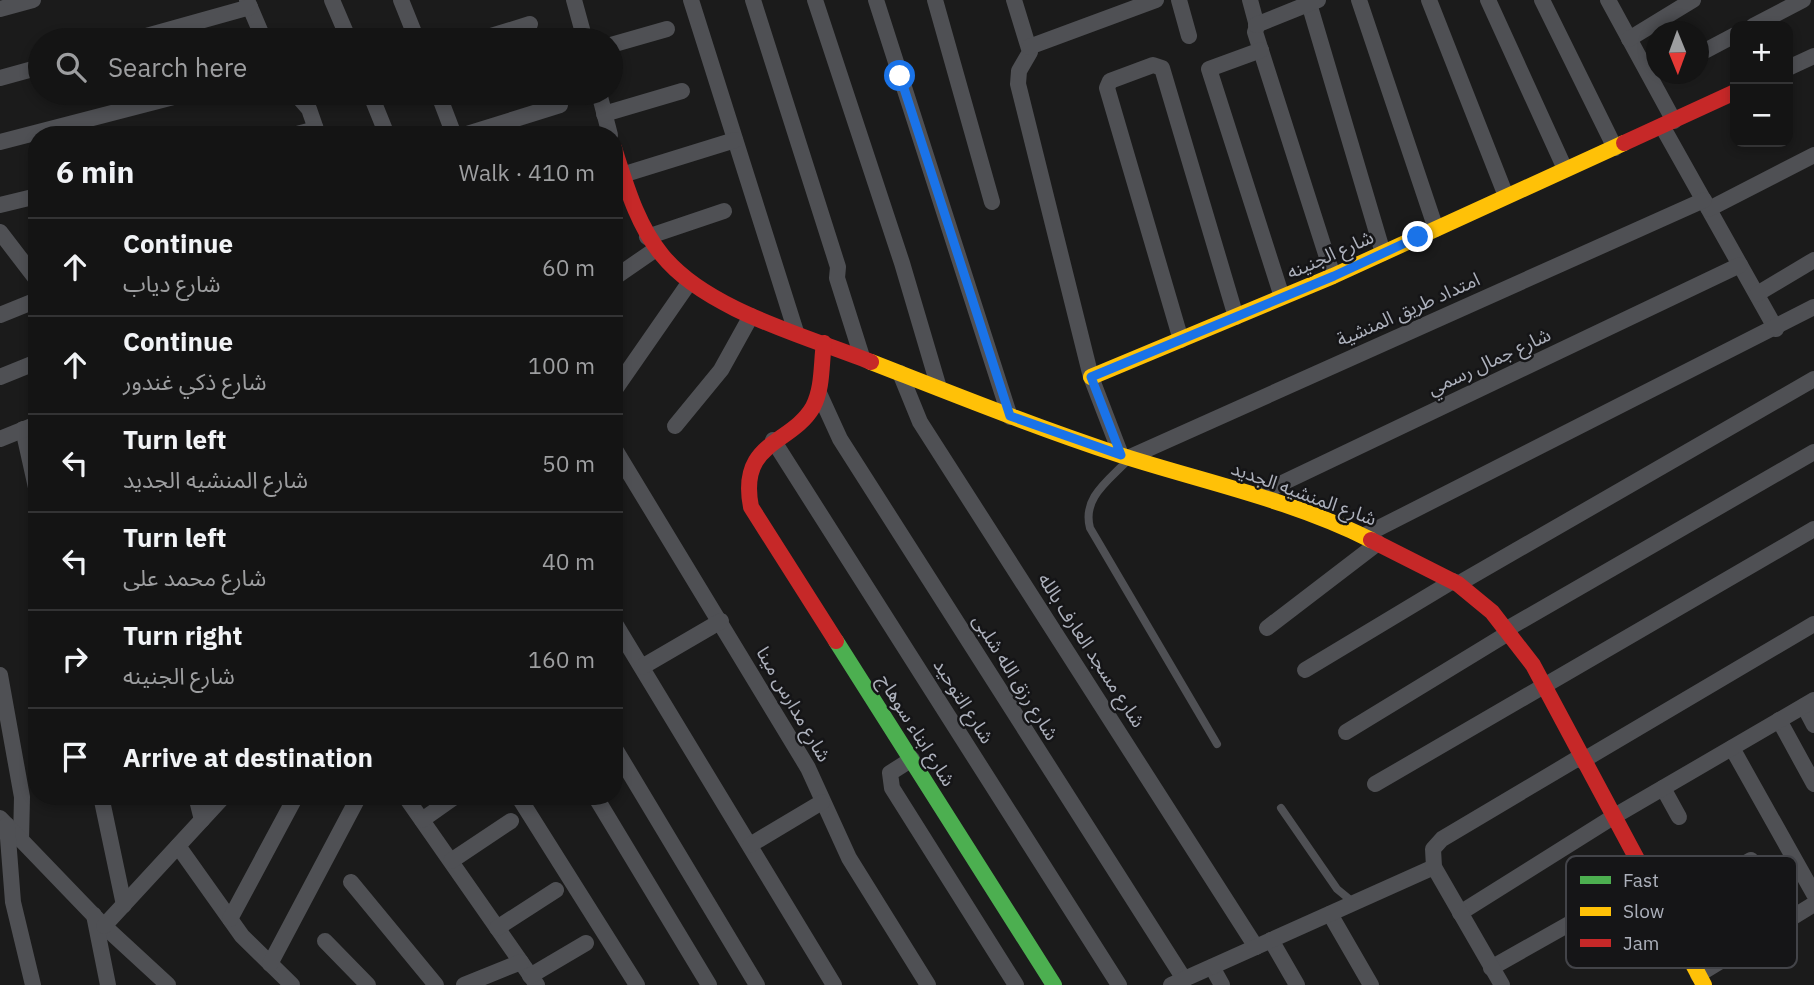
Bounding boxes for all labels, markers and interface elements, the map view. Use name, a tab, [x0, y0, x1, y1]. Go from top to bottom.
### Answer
north arrow	[1646, 21, 1709, 84]
map controls	[1730, 21, 1793, 147]
button: +	[1730, 21, 1793, 84]
search box	[28, 28, 623, 105]
icon: search	[52, 48, 90, 86]
text: Search here	[108, 50, 247, 84]
route start	[884, 60, 915, 91]
button: −	[1730, 84, 1793, 147]
text: 6 min	[56, 152, 134, 191]
text: Walk · 410 m	[459, 157, 595, 187]
route end	[1402, 221, 1433, 252]
street label: شارع الجنينه	[1283, 224, 1378, 286]
text: Continue	[123, 226, 233, 260]
icon: ahead	[56, 248, 94, 286]
text: 60 m	[542, 252, 595, 282]
street label: امتداد طريق المنشية	[1333, 267, 1483, 351]
text: شارع دياب	[123, 268, 221, 298]
street label: شارع جمال رسمي	[1424, 322, 1556, 403]
text: Continue	[123, 324, 233, 358]
icon: ahead	[56, 346, 94, 384]
text: 100 m	[528, 350, 595, 380]
text: شارع ذكي غندور	[123, 366, 266, 396]
text: Turn left	[123, 422, 226, 456]
icon: left	[56, 444, 94, 482]
text: 50 m	[542, 448, 595, 478]
street label: شارع المنشيه الجديد	[1227, 456, 1380, 532]
text: شارع المنشيه الجديد	[123, 464, 308, 494]
text: Turn left	[123, 520, 226, 554]
icon: left	[56, 542, 94, 580]
text: 40 m	[542, 546, 595, 576]
text: شارع محمد على	[123, 562, 266, 592]
street label: شارع مسجد العارف بالله	[1031, 568, 1151, 733]
street label: شارع رزق الله شلبى	[966, 610, 1064, 746]
text: Turn right	[123, 618, 242, 652]
icon: right	[56, 640, 94, 678]
street label: شارع مدارس مينا	[750, 642, 837, 767]
text: 160 m	[528, 644, 595, 674]
street label: شارع التوحيد	[927, 654, 999, 749]
text: شارع الجنينه	[123, 660, 235, 690]
street label: شارع ابناء سوهاج	[871, 669, 961, 792]
icon: arrive	[56, 738, 94, 776]
text: Arrive at destination	[123, 740, 373, 774]
legend	[1566, 856, 1797, 968]
text: Fast	[1623, 868, 1659, 892]
text: Slow	[1623, 899, 1664, 923]
text: Jam	[1623, 931, 1659, 955]

